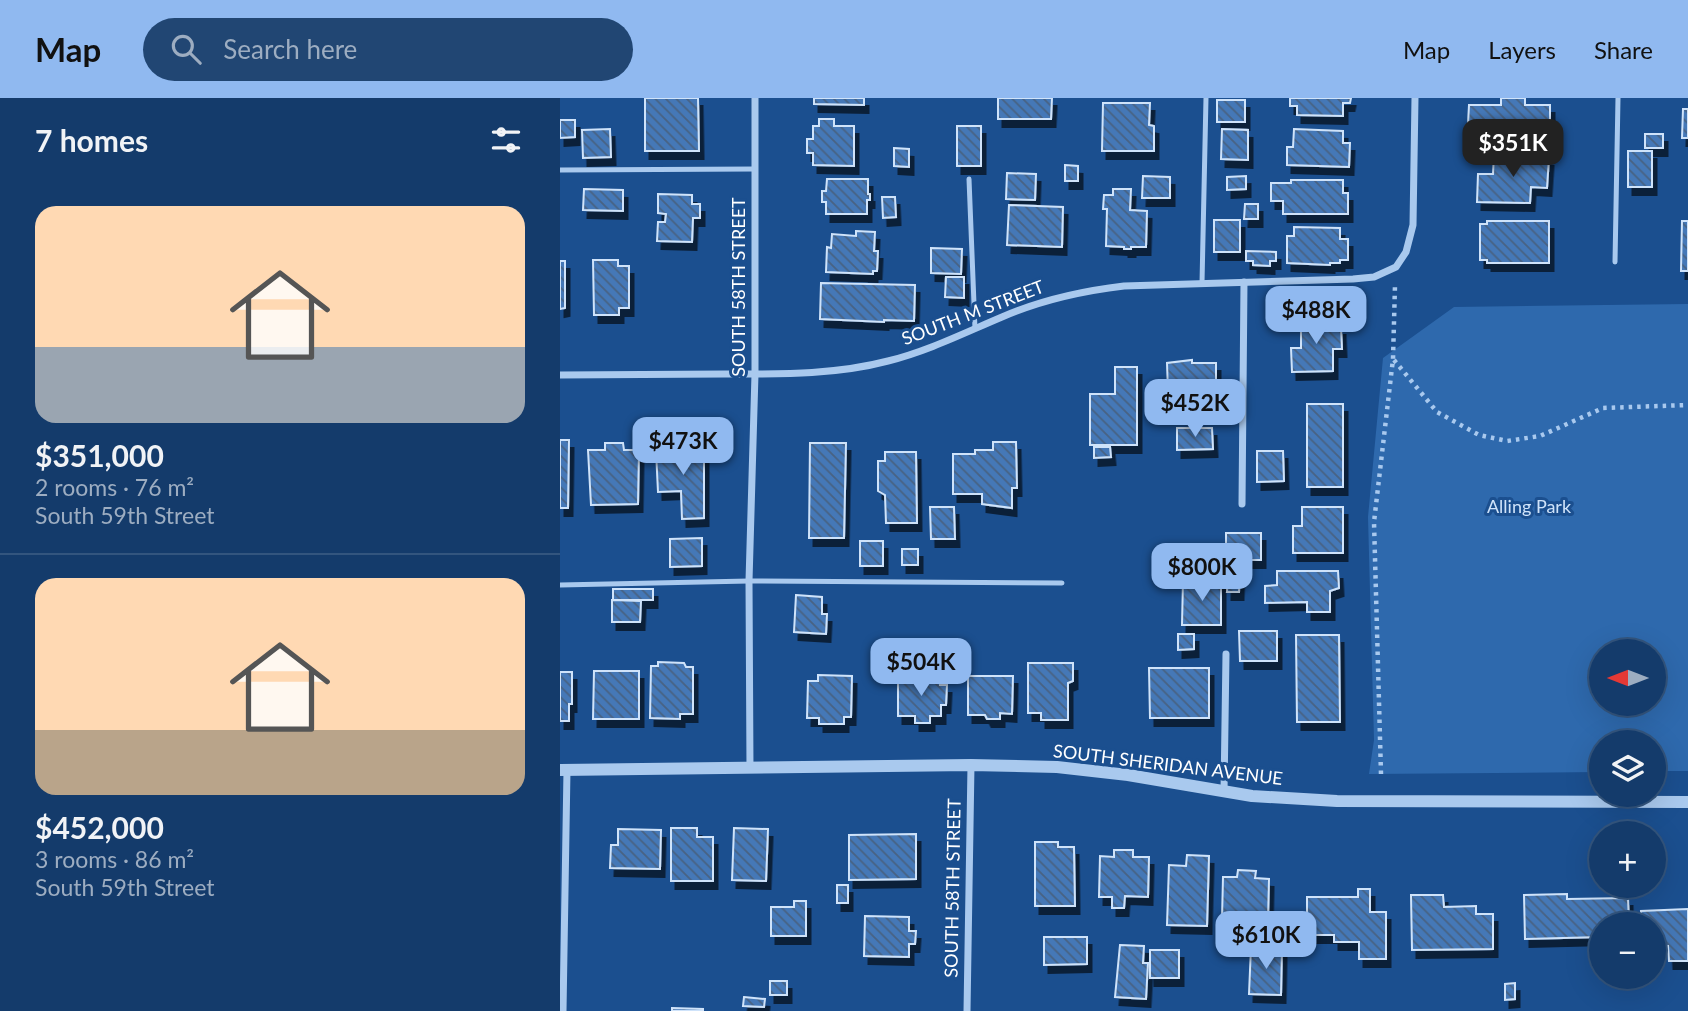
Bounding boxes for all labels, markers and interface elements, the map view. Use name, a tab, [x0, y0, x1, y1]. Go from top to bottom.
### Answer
search box	[143, 18, 633, 81]
text: Map	[35, 29, 101, 69]
icon: search	[167, 30, 205, 68]
text: Search here	[223, 33, 357, 65]
text: Map	[1403, 35, 1450, 64]
text: Layers	[1488, 35, 1556, 64]
text: Share	[1594, 35, 1653, 64]
pin: $351K	[1464, 120, 1562, 179]
icon: filters	[487, 121, 525, 159]
text: 7 homes	[35, 122, 148, 158]
text: $351K	[1478, 128, 1548, 156]
street label: SOUTH 58TH STREET	[727, 197, 749, 377]
icon: home	[217, 252, 343, 378]
street label: SOUTH M STREET	[898, 275, 1047, 349]
pin: $488K	[1267, 286, 1365, 346]
text: $488K	[1281, 295, 1351, 323]
pin: $452K	[1146, 380, 1244, 439]
text: $452K	[1160, 388, 1230, 416]
pin: $473K	[634, 418, 732, 477]
text: $473K	[648, 426, 718, 454]
text: $351,000	[35, 437, 164, 473]
text: 2 rooms · 76 m²	[35, 473, 194, 501]
park label: Alling Park	[1487, 495, 1572, 517]
text: South 59th Street	[35, 501, 214, 529]
pin: $800K	[1153, 544, 1251, 603]
text: $800K	[1167, 552, 1237, 580]
icon: home	[217, 624, 343, 750]
pin: $504K	[872, 638, 970, 698]
north arrow	[1589, 639, 1666, 716]
map controls	[1589, 639, 1666, 989]
text: $504K	[886, 647, 956, 675]
button: layers	[1589, 730, 1666, 807]
street label: SOUTH SHERIDAN AVENUE	[1052, 739, 1284, 789]
street label: SOUTH 58TH STREET	[939, 798, 965, 978]
text: $452,000	[35, 809, 164, 845]
button: +	[1589, 821, 1666, 898]
text: 3 rooms · 86 m²	[35, 845, 194, 873]
text: South 59th Street	[35, 873, 214, 901]
pin: $610K	[1217, 912, 1315, 971]
button: −	[1589, 912, 1666, 989]
text: $610K	[1231, 920, 1301, 948]

